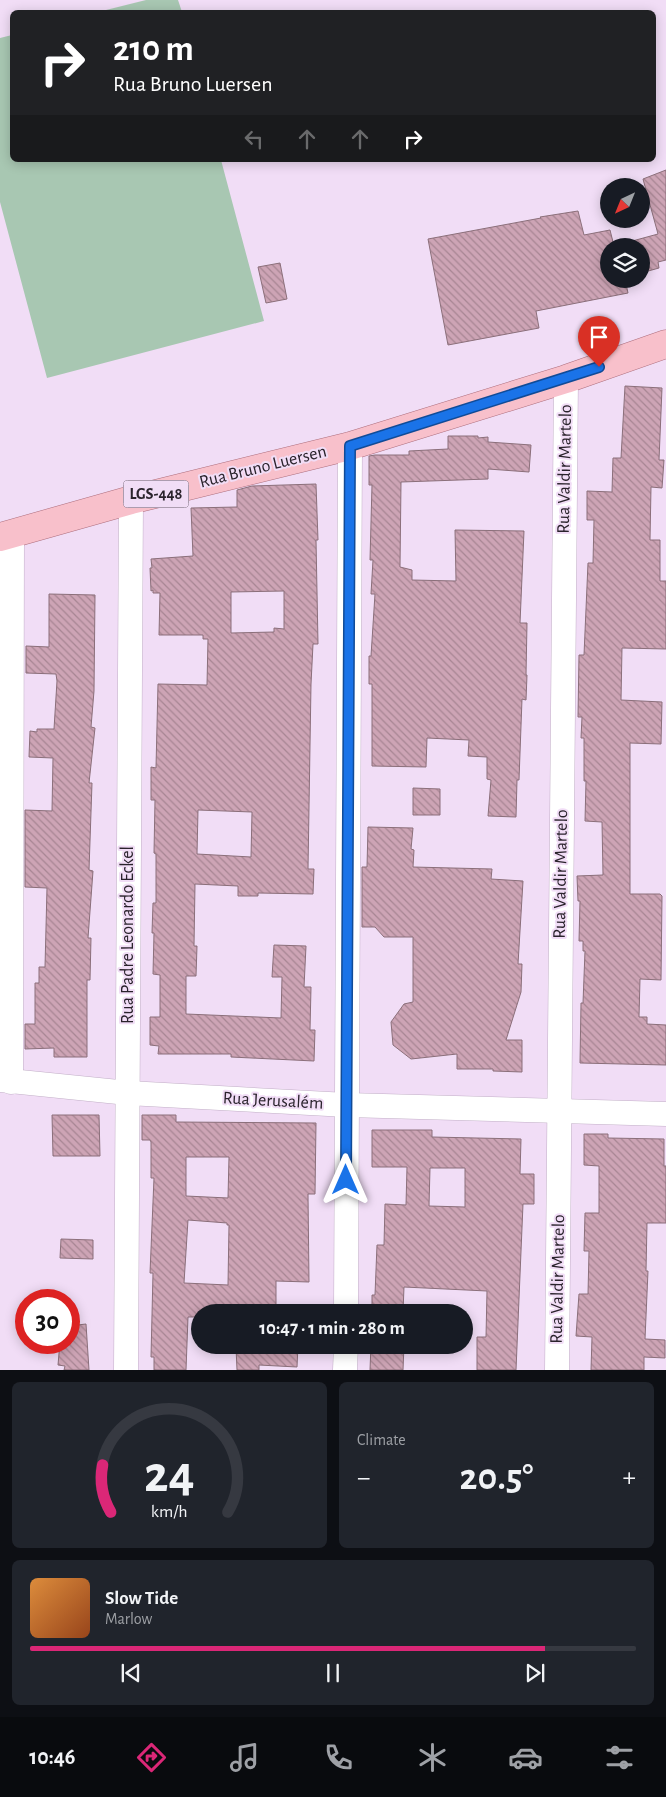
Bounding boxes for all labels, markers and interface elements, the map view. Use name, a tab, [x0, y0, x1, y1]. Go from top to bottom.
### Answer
icon: right	[30, 30, 95, 95]
text: 210 m	[113, 32, 194, 67]
text: Rua Bruno Luersen	[113, 73, 272, 95]
icon: left	[240, 125, 268, 153]
icon: ahead	[293, 125, 321, 153]
icon: ahead	[346, 125, 374, 153]
icon: right	[399, 125, 427, 153]
north arrow	[600, 178, 650, 228]
map controls	[600, 178, 650, 288]
button: layers	[600, 238, 650, 288]
pin	[578, 316, 620, 367]
icon: arrive	[585, 323, 613, 351]
street label: Rua Valdir Martelo	[555, 404, 575, 534]
street label: Rua Bruno Luersen	[198, 442, 328, 492]
road number: LGS-448	[124, 480, 188, 508]
street label: Rua Valdir Martelo	[551, 809, 571, 939]
street label: Rua Padre Leonardo Eckel	[119, 846, 137, 1024]
street label: Rua Jerusalém	[222, 1089, 324, 1113]
position arrow	[319, 1153, 371, 1205]
street label: Rua Valdir Martelo	[548, 1214, 568, 1344]
speed limit sign: 30	[15, 1289, 80, 1354]
text: 10:47 · 1 min · 280 m	[259, 1319, 405, 1338]
text: Climate	[357, 1432, 406, 1448]
text: 24	[144, 1449, 195, 1501]
text: 20.5°	[460, 1459, 533, 1497]
text: −	[357, 1464, 370, 1492]
text: +	[623, 1464, 636, 1492]
text: km/h	[151, 1503, 188, 1521]
text: Slow Tide	[105, 1589, 178, 1608]
text: Marlow	[105, 1611, 152, 1627]
icon: previous	[117, 1659, 145, 1687]
icon: pause	[319, 1659, 347, 1687]
icon: next	[521, 1659, 549, 1687]
icon: directions	[134, 1740, 169, 1775]
icon: music	[227, 1740, 262, 1775]
icon: phone	[321, 1740, 356, 1775]
icon: climate	[415, 1740, 450, 1775]
icon: car	[508, 1740, 543, 1775]
icon: filters	[602, 1740, 637, 1775]
text: 10:46	[29, 1746, 75, 1768]

